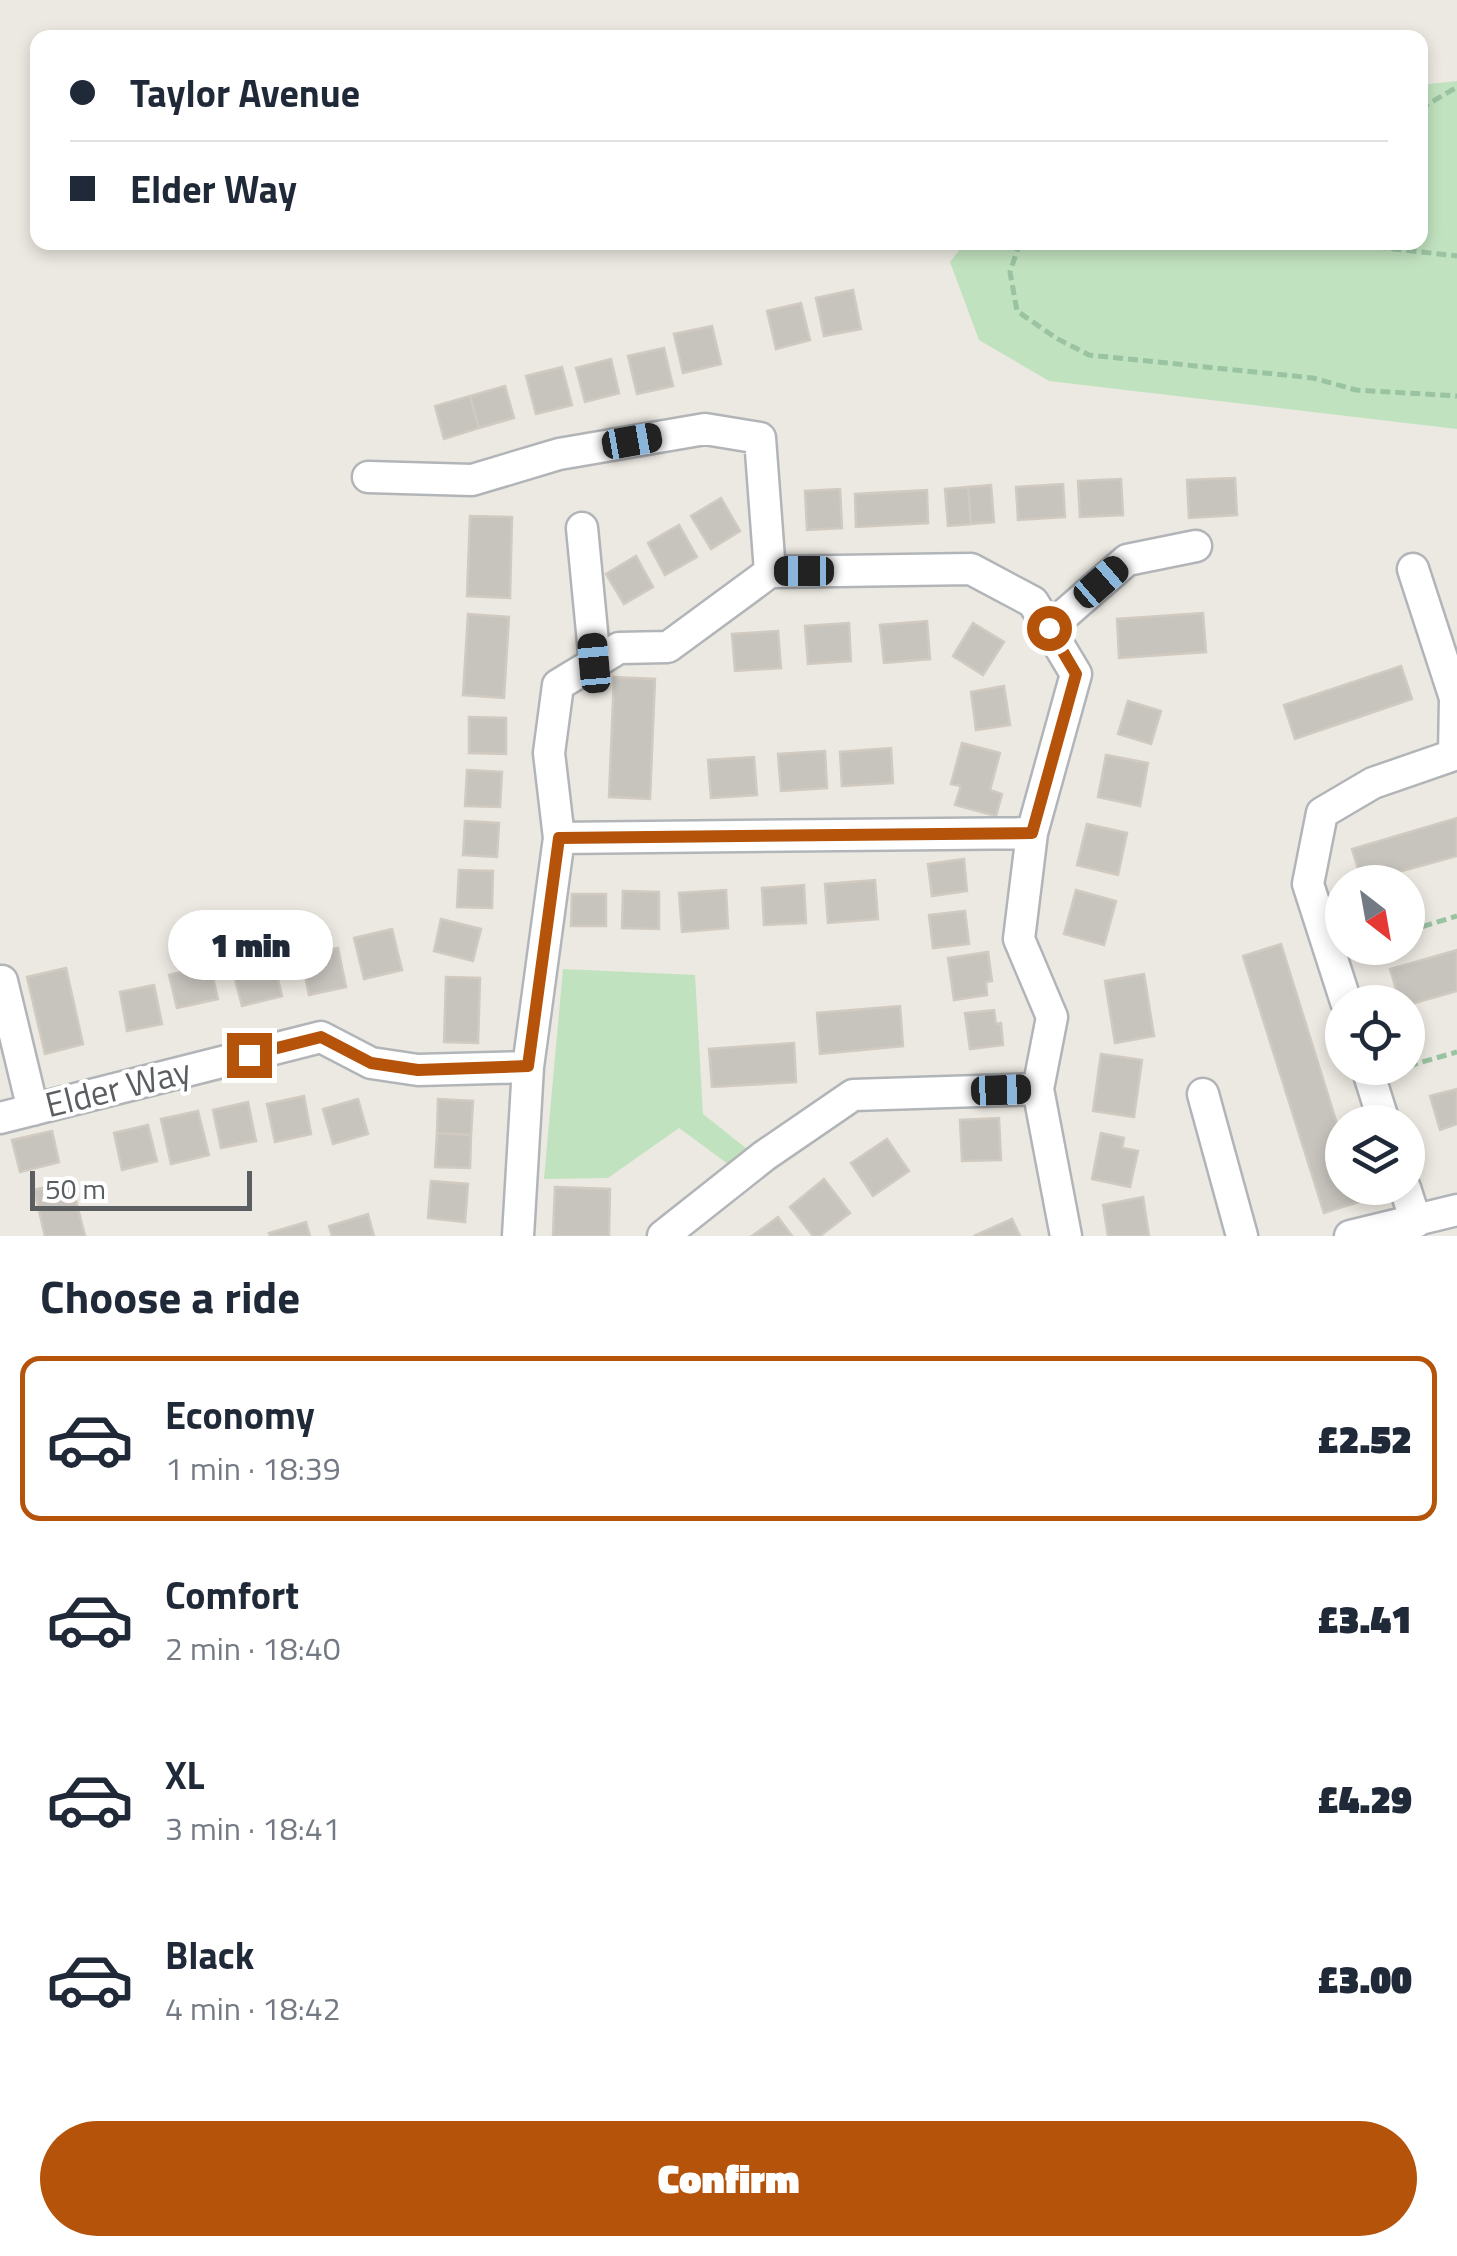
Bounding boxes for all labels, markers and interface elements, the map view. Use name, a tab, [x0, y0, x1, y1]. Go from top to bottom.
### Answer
text: Taylor Avenue	[130, 64, 360, 122]
text: Elder Way	[130, 160, 297, 218]
car	[600, 421, 664, 461]
car	[1069, 551, 1133, 613]
car	[774, 556, 834, 586]
route start	[1027, 606, 1072, 651]
car	[576, 632, 612, 694]
north arrow	[1325, 865, 1425, 965]
map controls	[1325, 865, 1425, 1205]
callout: 1 min	[166, 910, 332, 980]
text: 1 min	[211, 921, 290, 969]
button: locate	[1325, 985, 1425, 1085]
route end	[227, 1033, 272, 1078]
street label: Elder Way	[39, 1043, 196, 1131]
car	[970, 1074, 1032, 1106]
button: layers	[1325, 1105, 1425, 1205]
scale bar	[30, 1166, 252, 1210]
text: 50 m	[45, 1167, 106, 1210]
text: Choose a ride	[40, 1262, 300, 1330]
text: Economy	[165, 1386, 315, 1444]
icon: car	[45, 1394, 135, 1484]
text: £2.52	[1318, 1410, 1412, 1468]
text: 1 min · 18:39	[165, 1444, 341, 1492]
text: Comfort	[165, 1566, 299, 1624]
icon: car	[45, 1574, 135, 1664]
text: £3.41	[1318, 1590, 1412, 1648]
text: 2 min · 18:40	[165, 1624, 341, 1672]
text: XL	[165, 1746, 205, 1804]
icon: car	[45, 1754, 135, 1844]
text: £4.29	[1318, 1770, 1412, 1828]
text: 3 min · 18:41	[165, 1804, 341, 1852]
text: Black	[165, 1926, 254, 1984]
icon: car	[45, 1934, 135, 2024]
text: £3.00	[1318, 1950, 1412, 2008]
text: 4 min · 18:42	[165, 1984, 341, 2032]
button: Confirm	[40, 2121, 1417, 2236]

